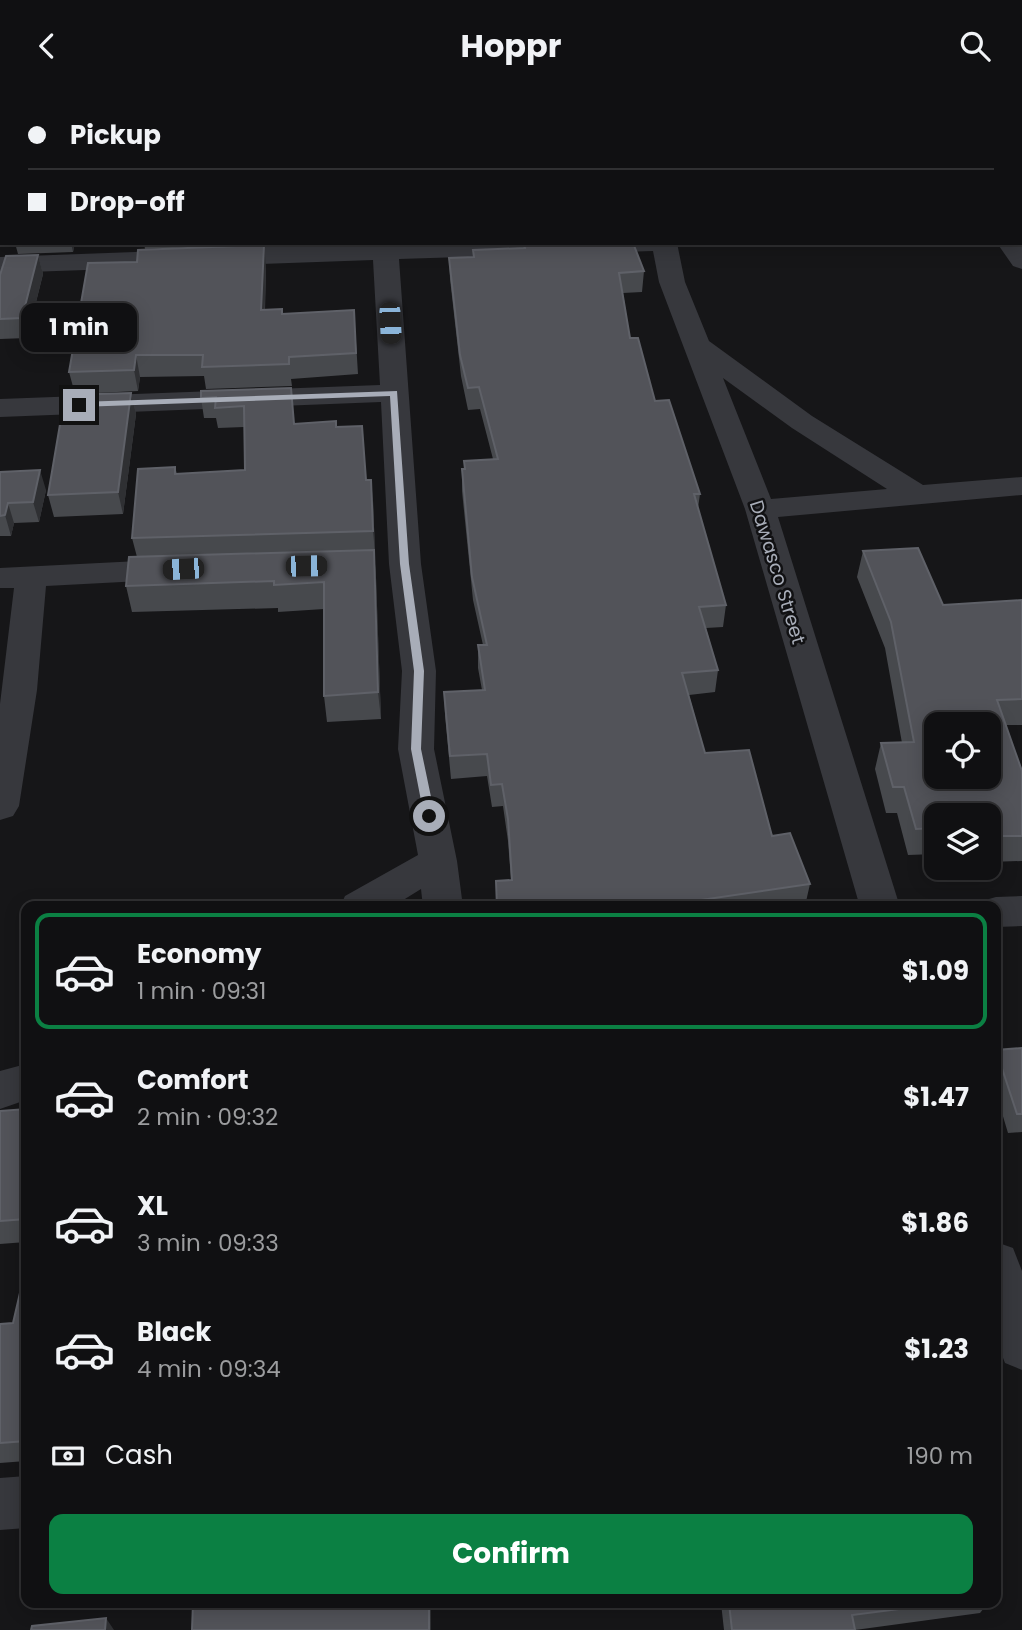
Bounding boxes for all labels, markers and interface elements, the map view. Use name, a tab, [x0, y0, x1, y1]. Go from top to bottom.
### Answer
text: Hoppr	[461, 23, 561, 68]
icon: back	[28, 27, 66, 65]
icon: search	[956, 27, 994, 65]
text: Pickup	[70, 117, 161, 153]
text: Drop-off	[70, 184, 185, 220]
car	[379, 301, 402, 345]
callout: 1 min	[21, 303, 137, 353]
text: 1 min	[49, 311, 109, 343]
route end	[63, 389, 95, 421]
street label: Dawasco Street	[743, 497, 812, 647]
car	[285, 555, 328, 577]
car	[162, 557, 205, 581]
map controls	[924, 712, 1001, 880]
button: locate	[924, 712, 1001, 789]
route start	[413, 800, 445, 832]
button: layers	[924, 803, 1001, 880]
text: Economy	[137, 936, 261, 972]
icon: car	[53, 940, 116, 1003]
text: $1.09	[902, 953, 969, 989]
text: 1 min · 09:31	[137, 975, 266, 1007]
text: Comfort	[137, 1062, 249, 1098]
icon: car	[53, 1066, 116, 1129]
text: $1.47	[903, 1079, 969, 1115]
text: 2 min · 09:32	[137, 1101, 278, 1133]
text: XL	[137, 1188, 168, 1224]
icon: car	[53, 1192, 116, 1255]
text: $1.86	[901, 1205, 969, 1241]
text: 3 min · 09:33	[137, 1227, 279, 1259]
text: Black	[137, 1314, 211, 1350]
icon: car	[53, 1318, 116, 1381]
text: $1.23	[904, 1331, 969, 1367]
text: 4 min · 09:34	[137, 1353, 281, 1385]
icon: cash	[49, 1437, 87, 1475]
text: Cash	[105, 1437, 173, 1473]
text: 190 m	[907, 1440, 973, 1472]
button: Confirm	[49, 1514, 973, 1594]

